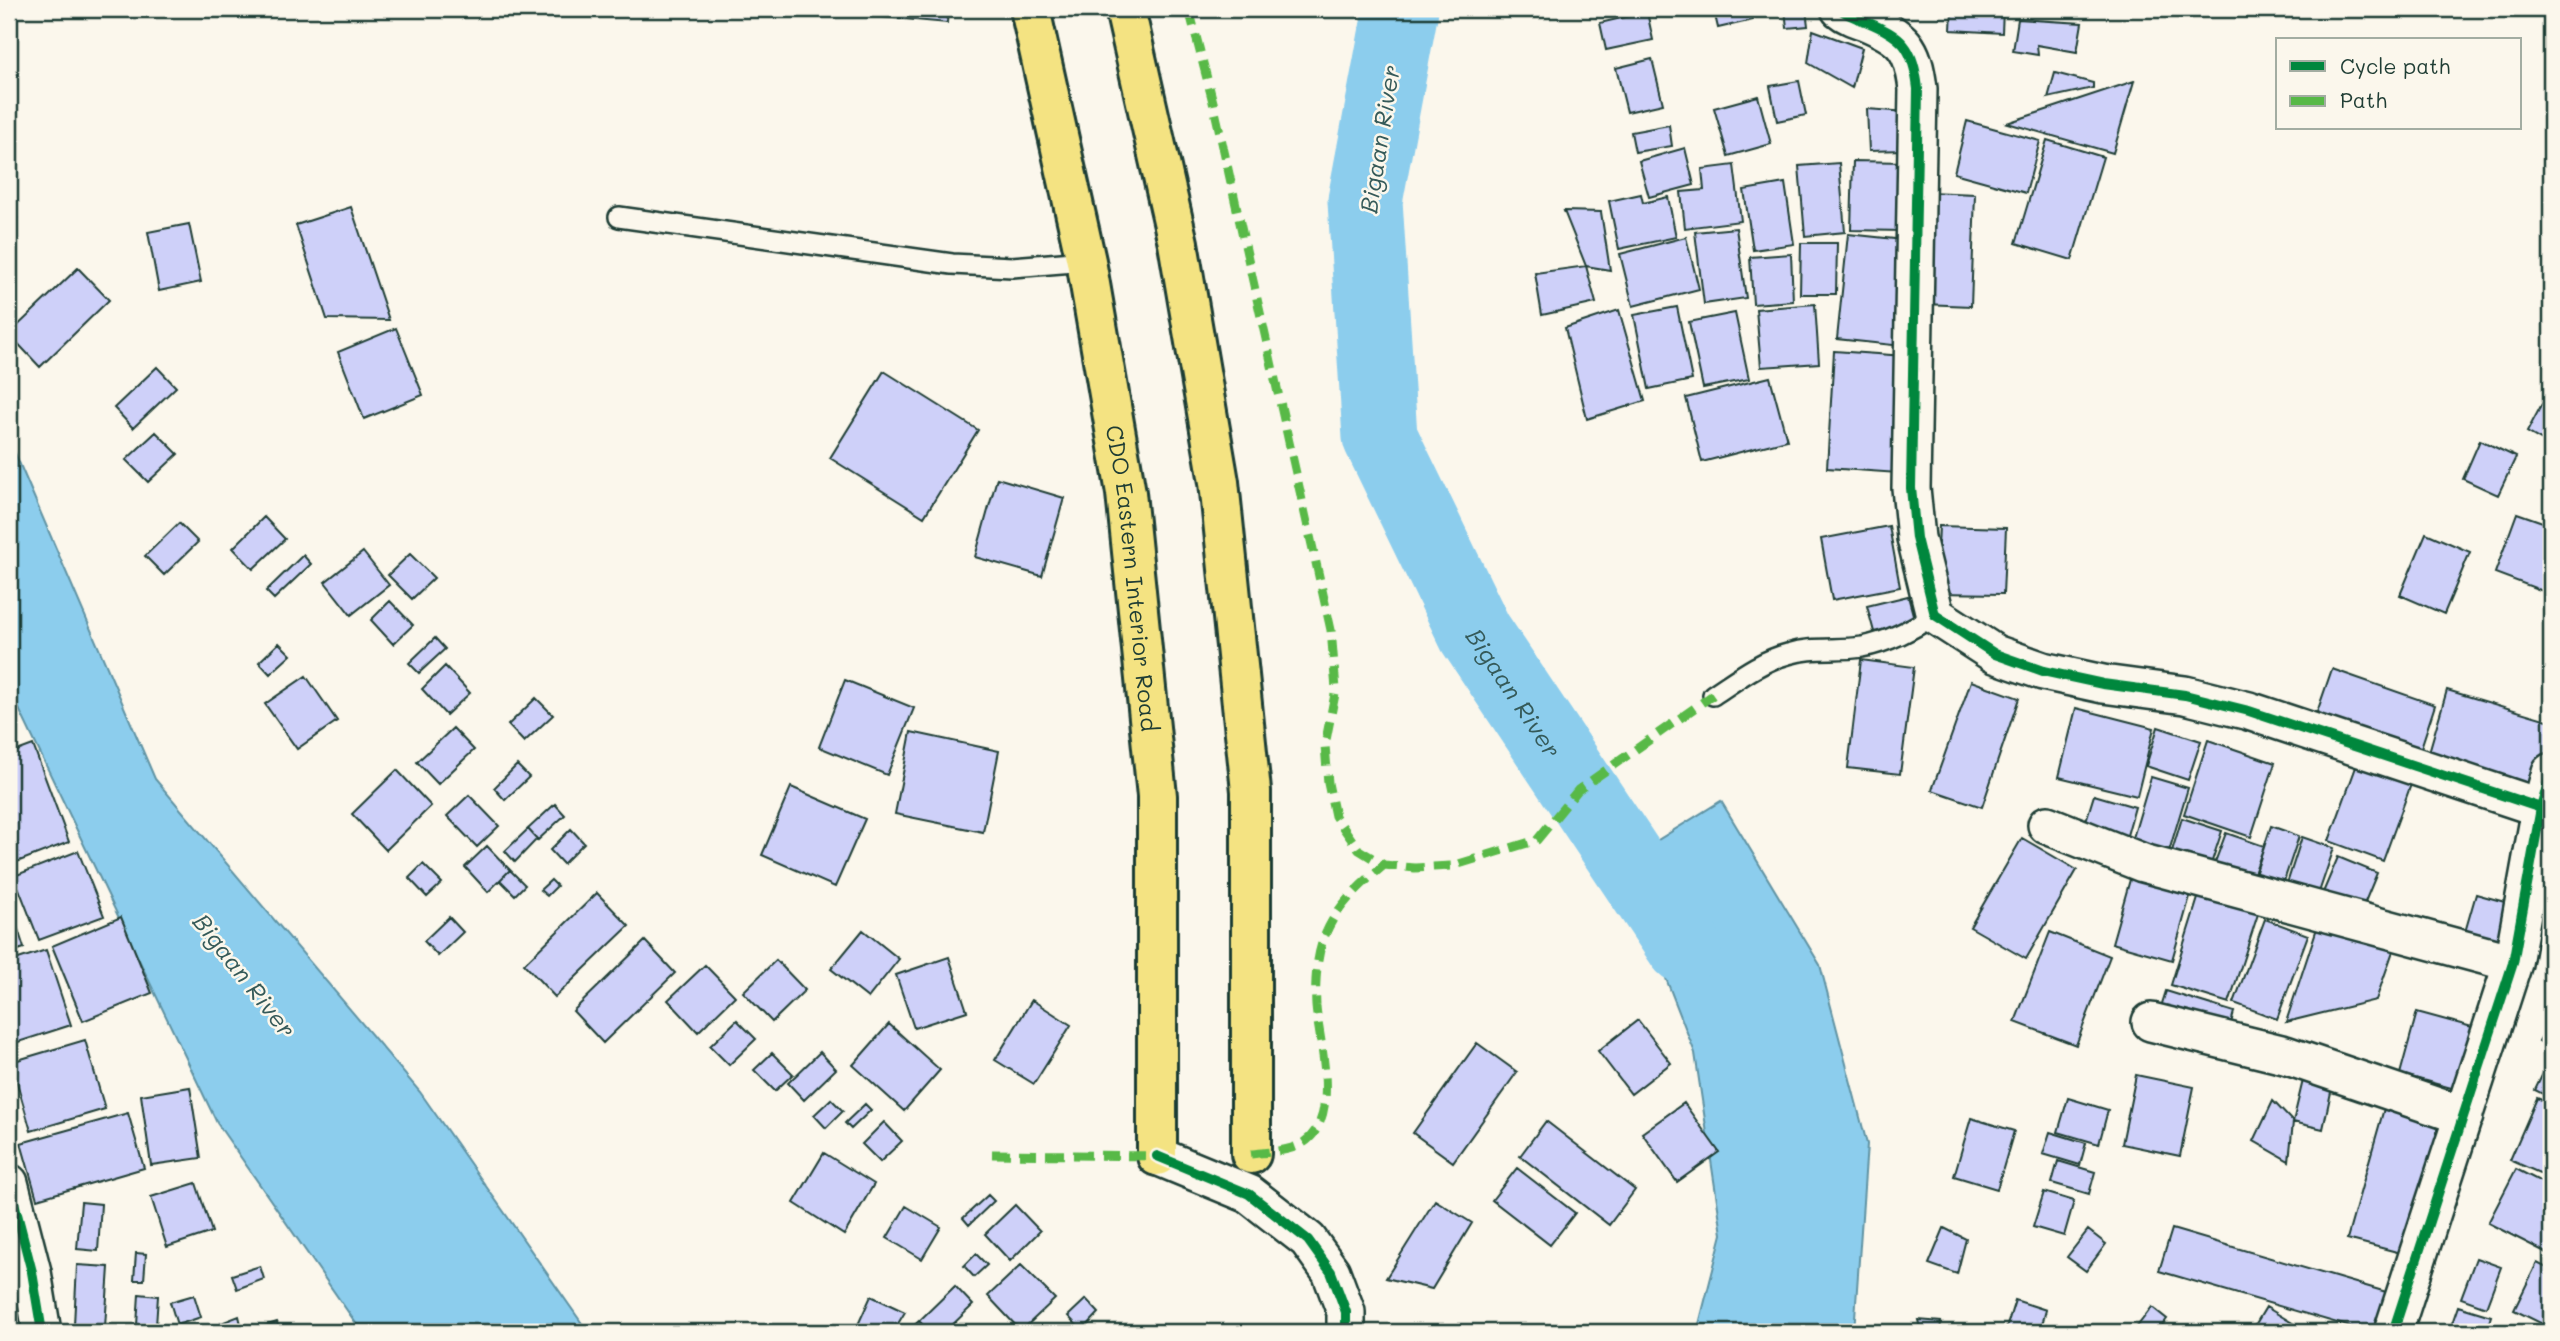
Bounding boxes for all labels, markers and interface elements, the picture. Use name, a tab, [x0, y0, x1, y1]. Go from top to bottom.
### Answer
legend	[2276, 38, 2522, 130]
text: Cycle path	[2340, 52, 2450, 79]
water label: Bigaan River	[1352, 63, 1406, 215]
text: Path	[2340, 86, 2387, 113]
street label: CDO Eastern Interior Road	[1100, 423, 1165, 733]
water label: Bigaan River	[1460, 622, 1569, 763]
water label: Bigaan River	[187, 907, 303, 1043]

